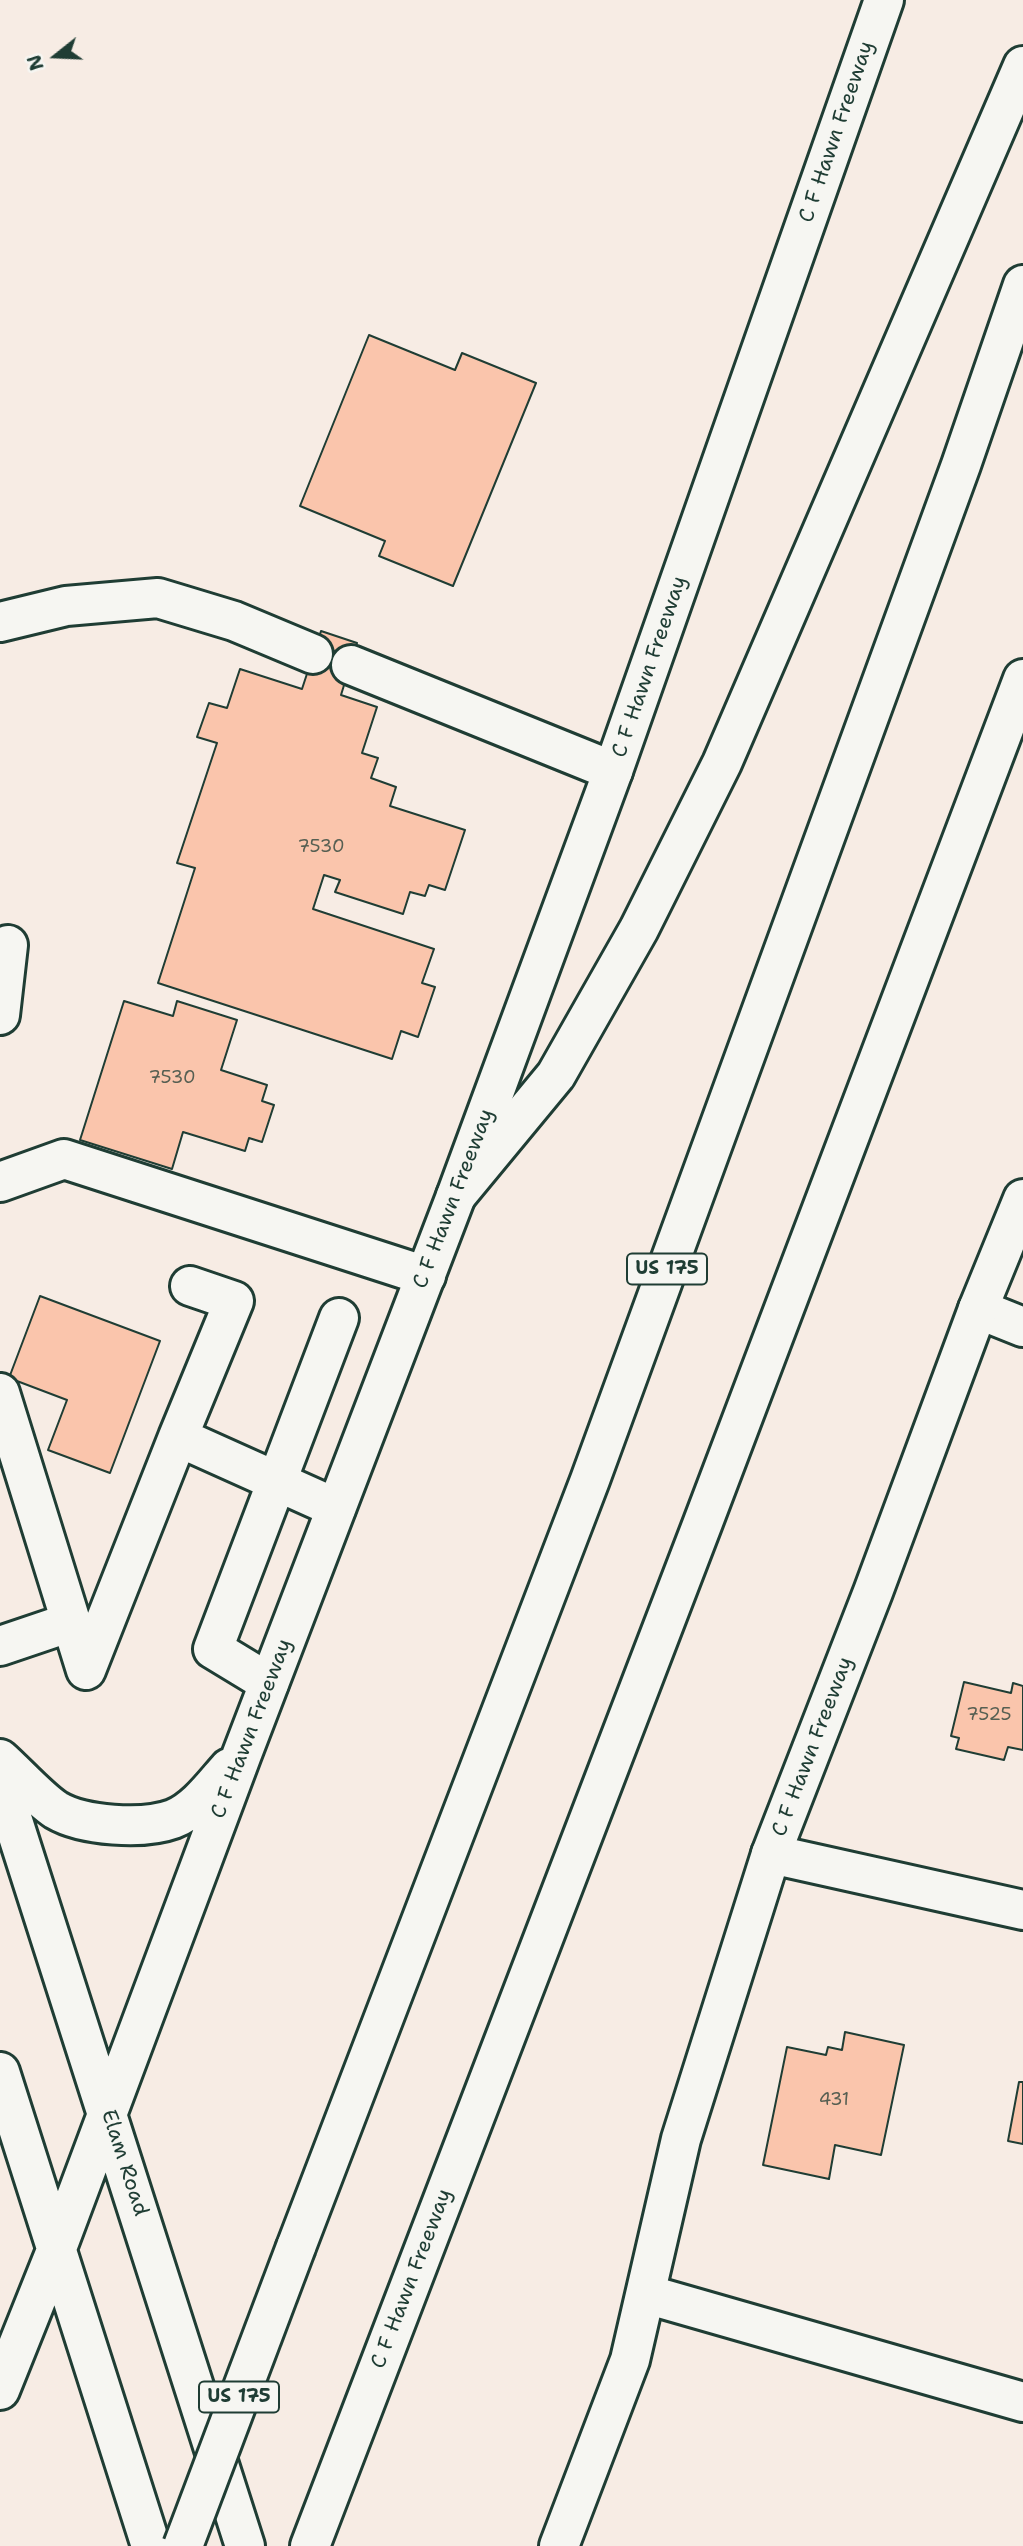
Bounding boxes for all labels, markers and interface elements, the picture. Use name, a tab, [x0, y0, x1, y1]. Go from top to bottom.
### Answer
north arrow	[21, 21, 91, 91]
street label: C F Hawn Freeway	[794, 38, 880, 226]
text: N	[21, 52, 50, 74]
street label: C F Hawn Freeway	[607, 573, 693, 761]
house number: 7530	[298, 836, 344, 858]
house number: 7530	[149, 1067, 195, 1089]
street label: C F Hawn Freeway	[408, 1106, 500, 1292]
road number: US 175	[627, 1254, 707, 1284]
street label: C F Hawn Freeway	[206, 1636, 298, 1822]
street label: C F Hawn Freeway	[767, 1654, 859, 1840]
house number: 7525	[966, 1704, 1012, 1726]
house number: 431	[819, 2089, 849, 2111]
street label: Elam Road	[95, 2107, 153, 2219]
street label: C F Hawn Freeway	[366, 2186, 458, 2372]
road number: US 175	[199, 2382, 279, 2412]

